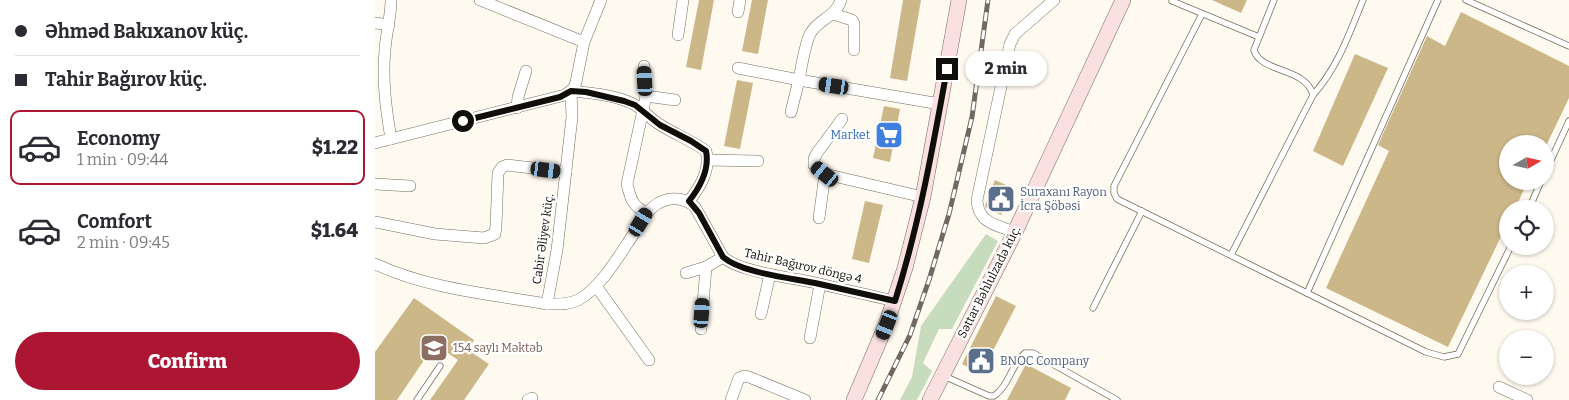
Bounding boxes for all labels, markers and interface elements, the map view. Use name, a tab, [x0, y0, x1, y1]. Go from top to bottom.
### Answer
text: Əhməd Bakıxanov küç.	[45, 20, 248, 43]
callout: 2 min	[965, 52, 1047, 86]
route end	[936, 58, 958, 80]
text: 2 min	[985, 59, 1027, 78]
car	[636, 66, 653, 96]
text: Tahir Bağırov küç.	[45, 68, 207, 91]
car	[818, 76, 849, 96]
route start	[452, 110, 474, 132]
supermarket icon: Market	[874, 120, 904, 150]
icon: car	[17, 125, 62, 170]
text: Economy	[77, 127, 160, 150]
place label: Market	[831, 128, 871, 142]
north arrow	[1499, 135, 1554, 190]
map controls	[1499, 135, 1554, 385]
text: $1.22	[312, 136, 358, 159]
text: 1 min · 09:44	[77, 150, 168, 169]
car	[808, 159, 841, 189]
car	[530, 161, 561, 179]
public building icon: Suraxanı Rayon İcra Şöbəsi	[986, 184, 1016, 214]
place label: Suraxanı Rayon İcra Şöbəsi	[1020, 185, 1107, 213]
street label: Cabir Əliyev küç.	[530, 193, 556, 285]
button: locate	[1499, 200, 1554, 255]
car	[626, 205, 655, 239]
icon: car	[17, 208, 62, 253]
text: Comfort	[77, 210, 152, 233]
text: $1.64	[311, 219, 358, 242]
street label: Səttar Bəhlulzadə küç.	[955, 224, 1023, 340]
text: 2 min · 09:45	[77, 233, 170, 252]
street label: Tahir Bağırov döngə 4	[743, 246, 863, 286]
button: +	[1499, 265, 1554, 320]
car	[693, 298, 710, 328]
car	[874, 308, 899, 342]
button: −	[1499, 330, 1554, 385]
button: Confirm	[15, 332, 360, 390]
school or university icon: 154 saylı Məktəb	[419, 333, 449, 363]
place label: 154 saylı Məktəb	[453, 341, 543, 355]
public building icon: BNOC Company	[966, 346, 996, 376]
place label: BNOC Company	[1000, 354, 1090, 368]

